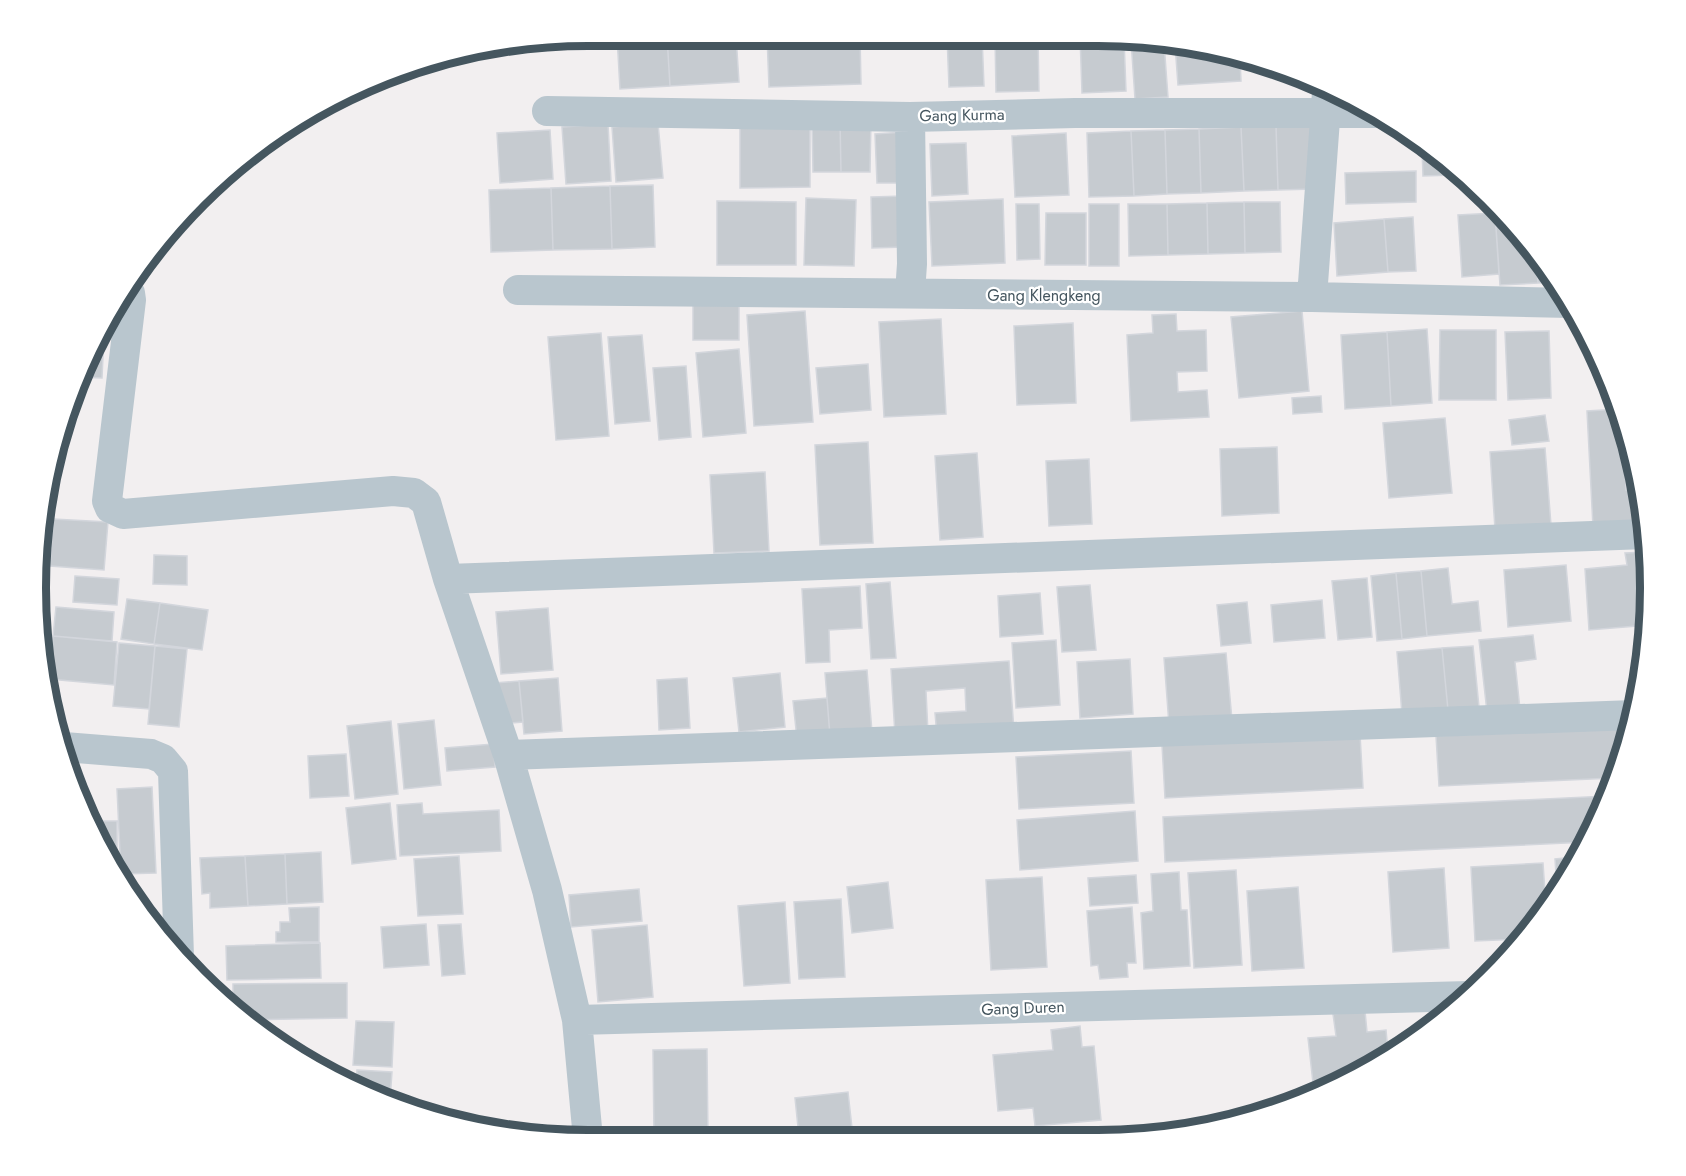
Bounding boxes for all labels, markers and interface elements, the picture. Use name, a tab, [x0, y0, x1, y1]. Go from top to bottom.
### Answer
street label: Gang Kurma	[919, 103, 1005, 127]
street label: Gang Klengkeng	[987, 284, 1101, 307]
street label: Gang Duren	[981, 995, 1065, 1021]

